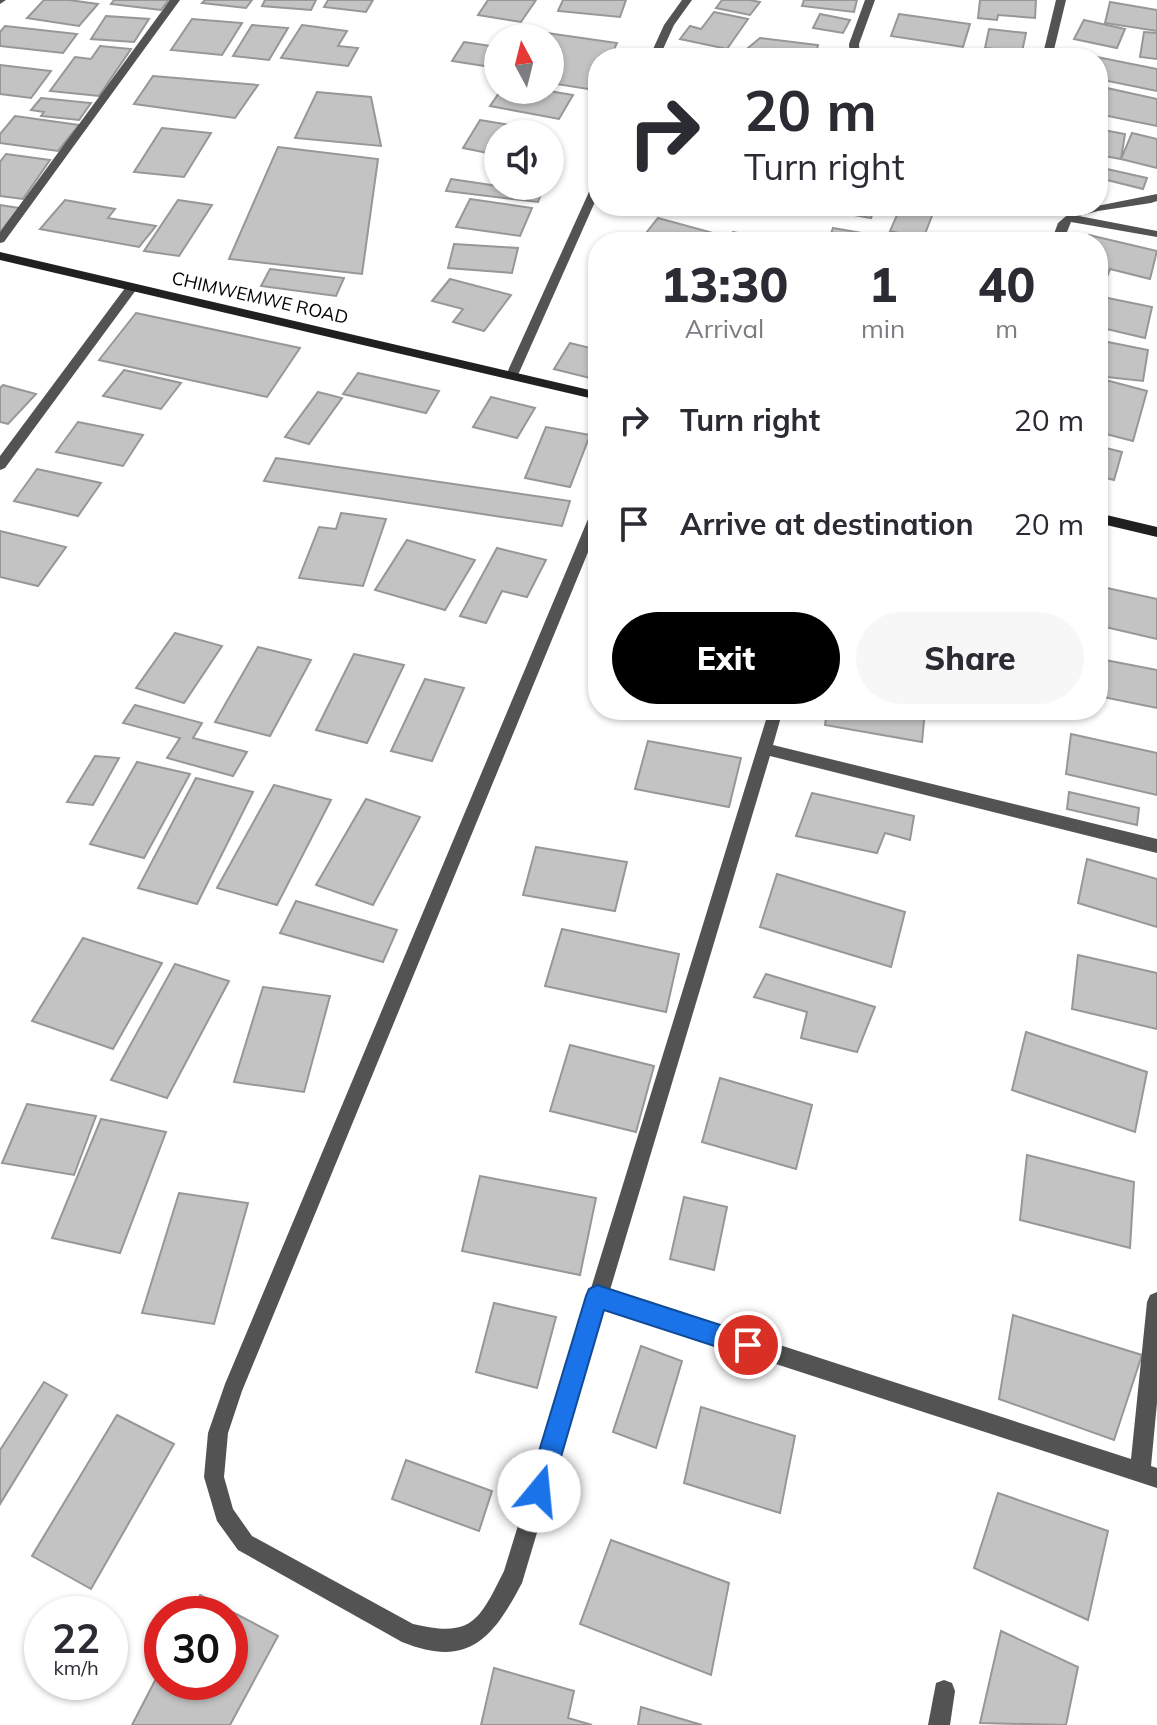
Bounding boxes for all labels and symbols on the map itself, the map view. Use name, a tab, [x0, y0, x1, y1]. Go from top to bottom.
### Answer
north arrow	[484, 24, 564, 104]
street label: CHIMWEMWE ROAD	[170, 266, 351, 329]
pin	[714, 1311, 782, 1379]
position arrow	[497, 1449, 581, 1533]
speed limit sign: 30	[144, 1596, 248, 1700]

